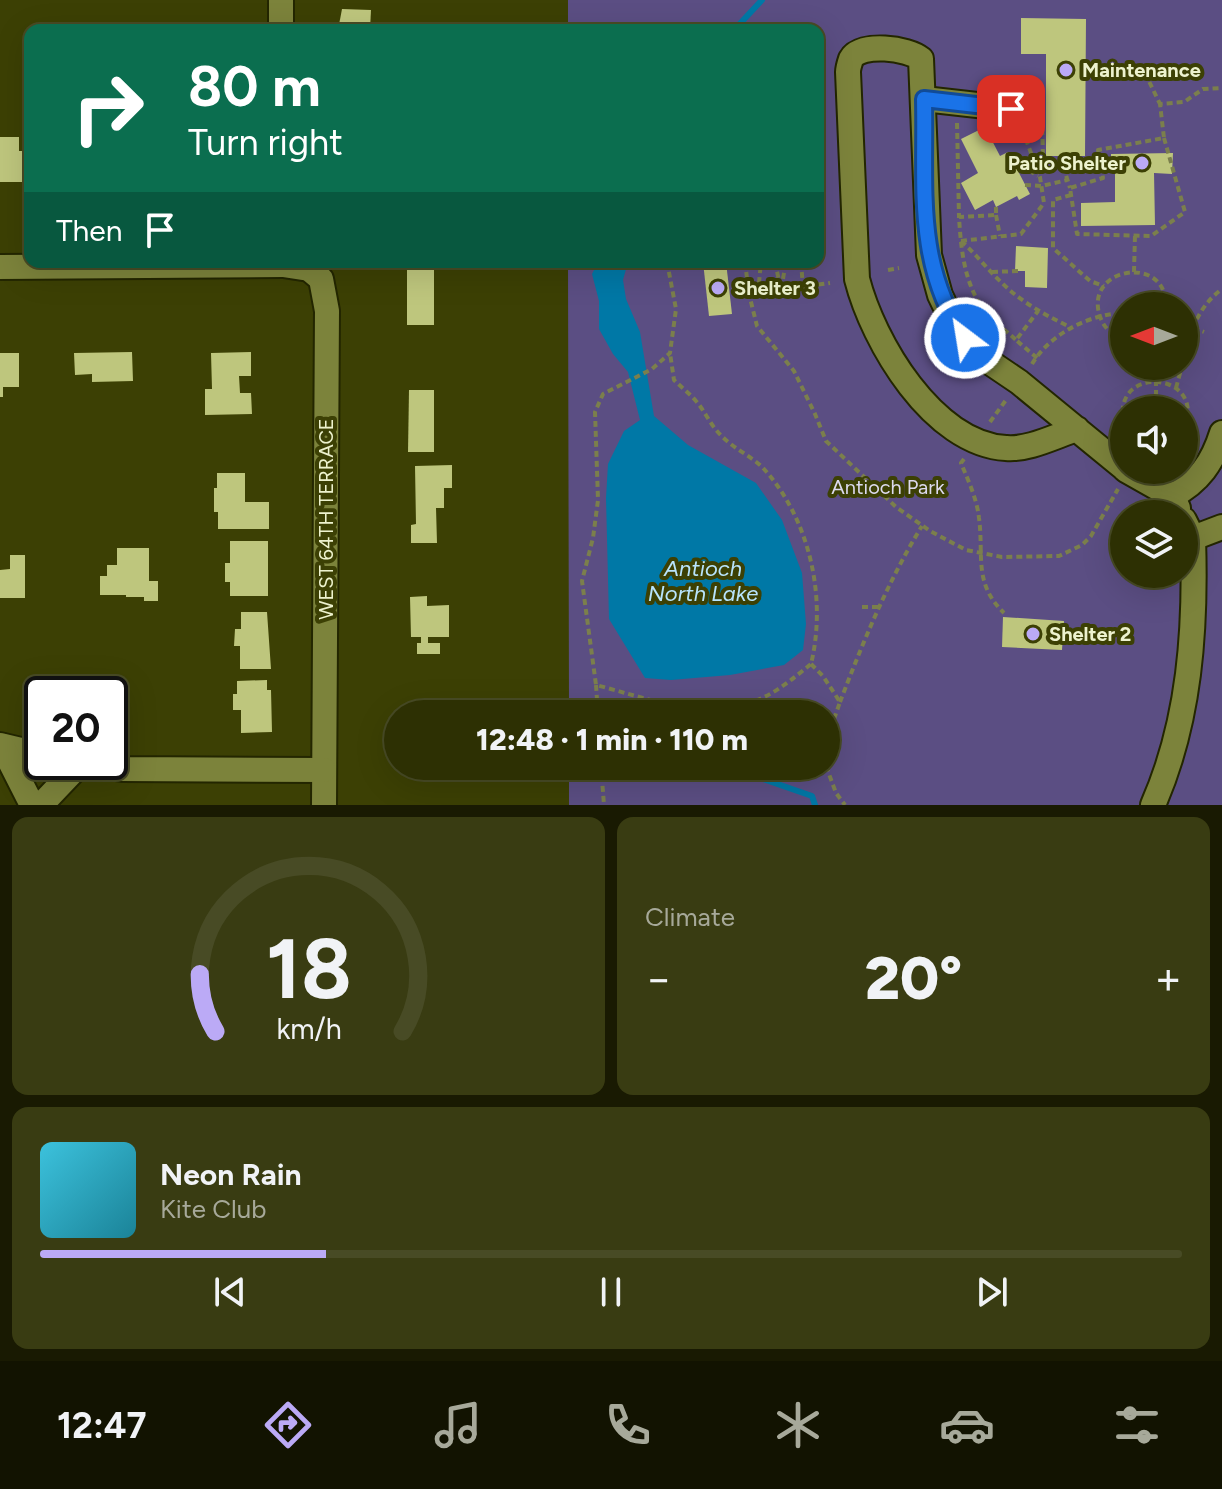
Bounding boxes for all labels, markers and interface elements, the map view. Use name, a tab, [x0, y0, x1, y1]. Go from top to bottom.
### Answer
text: 80 m	[188, 53, 321, 120]
icon: right	[56, 56, 160, 160]
place label: Maintenance	[1082, 58, 1201, 82]
marker: Maintenance	[1057, 61, 1075, 79]
pin	[977, 75, 1045, 143]
icon: arrive	[989, 87, 1033, 131]
text: Turn right	[188, 121, 343, 164]
place label: Patio Shelter	[1008, 151, 1126, 175]
marker: Patio Shelter	[1133, 154, 1151, 172]
icon: arrive	[138, 208, 182, 252]
text: Then	[56, 212, 122, 249]
place label: Shelter 3	[734, 276, 816, 300]
marker: Shelter 3	[709, 279, 727, 297]
north arrow	[1110, 292, 1198, 380]
map controls	[1110, 292, 1198, 588]
position arrow	[923, 296, 1007, 380]
button: sound	[1110, 396, 1198, 484]
street label: WEST 64TH TERRACE	[314, 418, 338, 620]
park label: Antioch Park	[831, 475, 945, 499]
button: layers	[1110, 500, 1198, 588]
water label: Antioch North Lake	[648, 555, 758, 607]
place label: Shelter 2	[1049, 622, 1131, 646]
marker: Shelter 2	[1024, 625, 1042, 643]
speed limit sign: 20	[24, 676, 128, 780]
text: 12:48 · 1 min · 110 m	[476, 721, 748, 758]
text: Climate	[645, 901, 735, 933]
text: 18	[265, 919, 352, 1019]
text: 20°	[865, 942, 962, 1014]
text: −	[645, 952, 672, 1005]
text: +	[1155, 952, 1182, 1005]
text: km/h	[276, 1012, 341, 1046]
text: Neon Rain	[160, 1156, 302, 1193]
text: Kite Club	[160, 1193, 266, 1225]
icon: previous	[208, 1270, 252, 1314]
icon: pause	[589, 1270, 633, 1314]
icon: next	[970, 1270, 1014, 1314]
icon: directions	[260, 1397, 316, 1453]
icon: music	[430, 1397, 486, 1453]
icon: phone	[600, 1397, 656, 1453]
icon: climate	[770, 1397, 826, 1453]
icon: car	[939, 1397, 995, 1453]
icon: filters	[1109, 1397, 1165, 1453]
text: 12:47	[57, 1404, 147, 1447]

